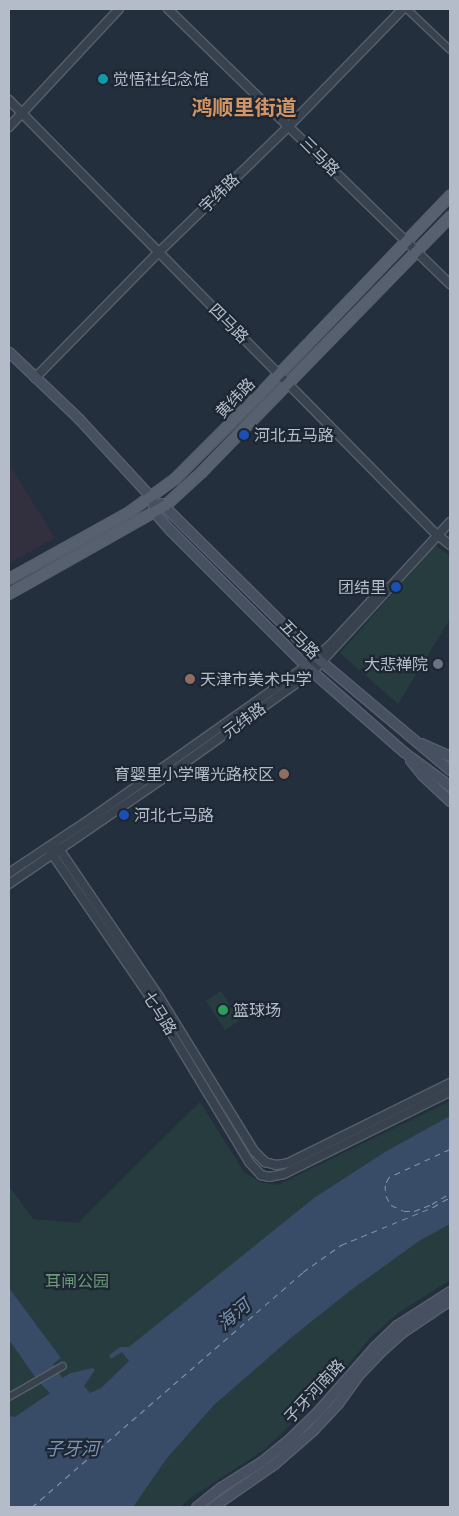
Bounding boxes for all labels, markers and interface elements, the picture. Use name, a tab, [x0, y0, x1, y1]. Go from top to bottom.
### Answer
place label: 觉悟社纪念馆	[113, 69, 209, 89]
marker: 觉悟社纪念馆	[97, 73, 109, 85]
district label: 鸿顺里街道	[192, 95, 296, 121]
street label: 三马路	[296, 132, 344, 180]
street label: 宇纬路	[195, 169, 243, 217]
street label: 四马路	[205, 299, 253, 347]
street label: 黄纬路	[211, 374, 259, 422]
place label: 河北五马路	[254, 425, 334, 445]
marker: 河北五马路	[238, 429, 250, 441]
place label: 团结里	[338, 577, 386, 597]
marker: 团结里	[390, 581, 402, 593]
street label: 五马路	[276, 615, 324, 663]
place label: 大悲禅院	[364, 654, 428, 674]
marker: 大悲禅院	[432, 658, 444, 670]
place label: 天津市美术中学	[200, 669, 312, 689]
marker: 天津市美术中学	[184, 673, 196, 685]
street label: 元纬路	[219, 698, 269, 742]
place label: 育婴里小学曙光路校区	[114, 764, 274, 784]
marker: 育婴里小学曙光路校区	[278, 768, 290, 780]
place label: 河北七马路	[134, 805, 214, 825]
marker: 河北七马路	[118, 809, 130, 821]
street label: 七马路	[139, 988, 181, 1038]
place label: 篮球场	[233, 1000, 281, 1020]
marker: 篮球场	[217, 1004, 229, 1016]
park label: 耳闸公园	[45, 1271, 109, 1291]
water label: 海河	[213, 1295, 255, 1335]
street label: 子牙河南路	[280, 1355, 348, 1427]
water label: 子牙河	[45, 1438, 99, 1460]

